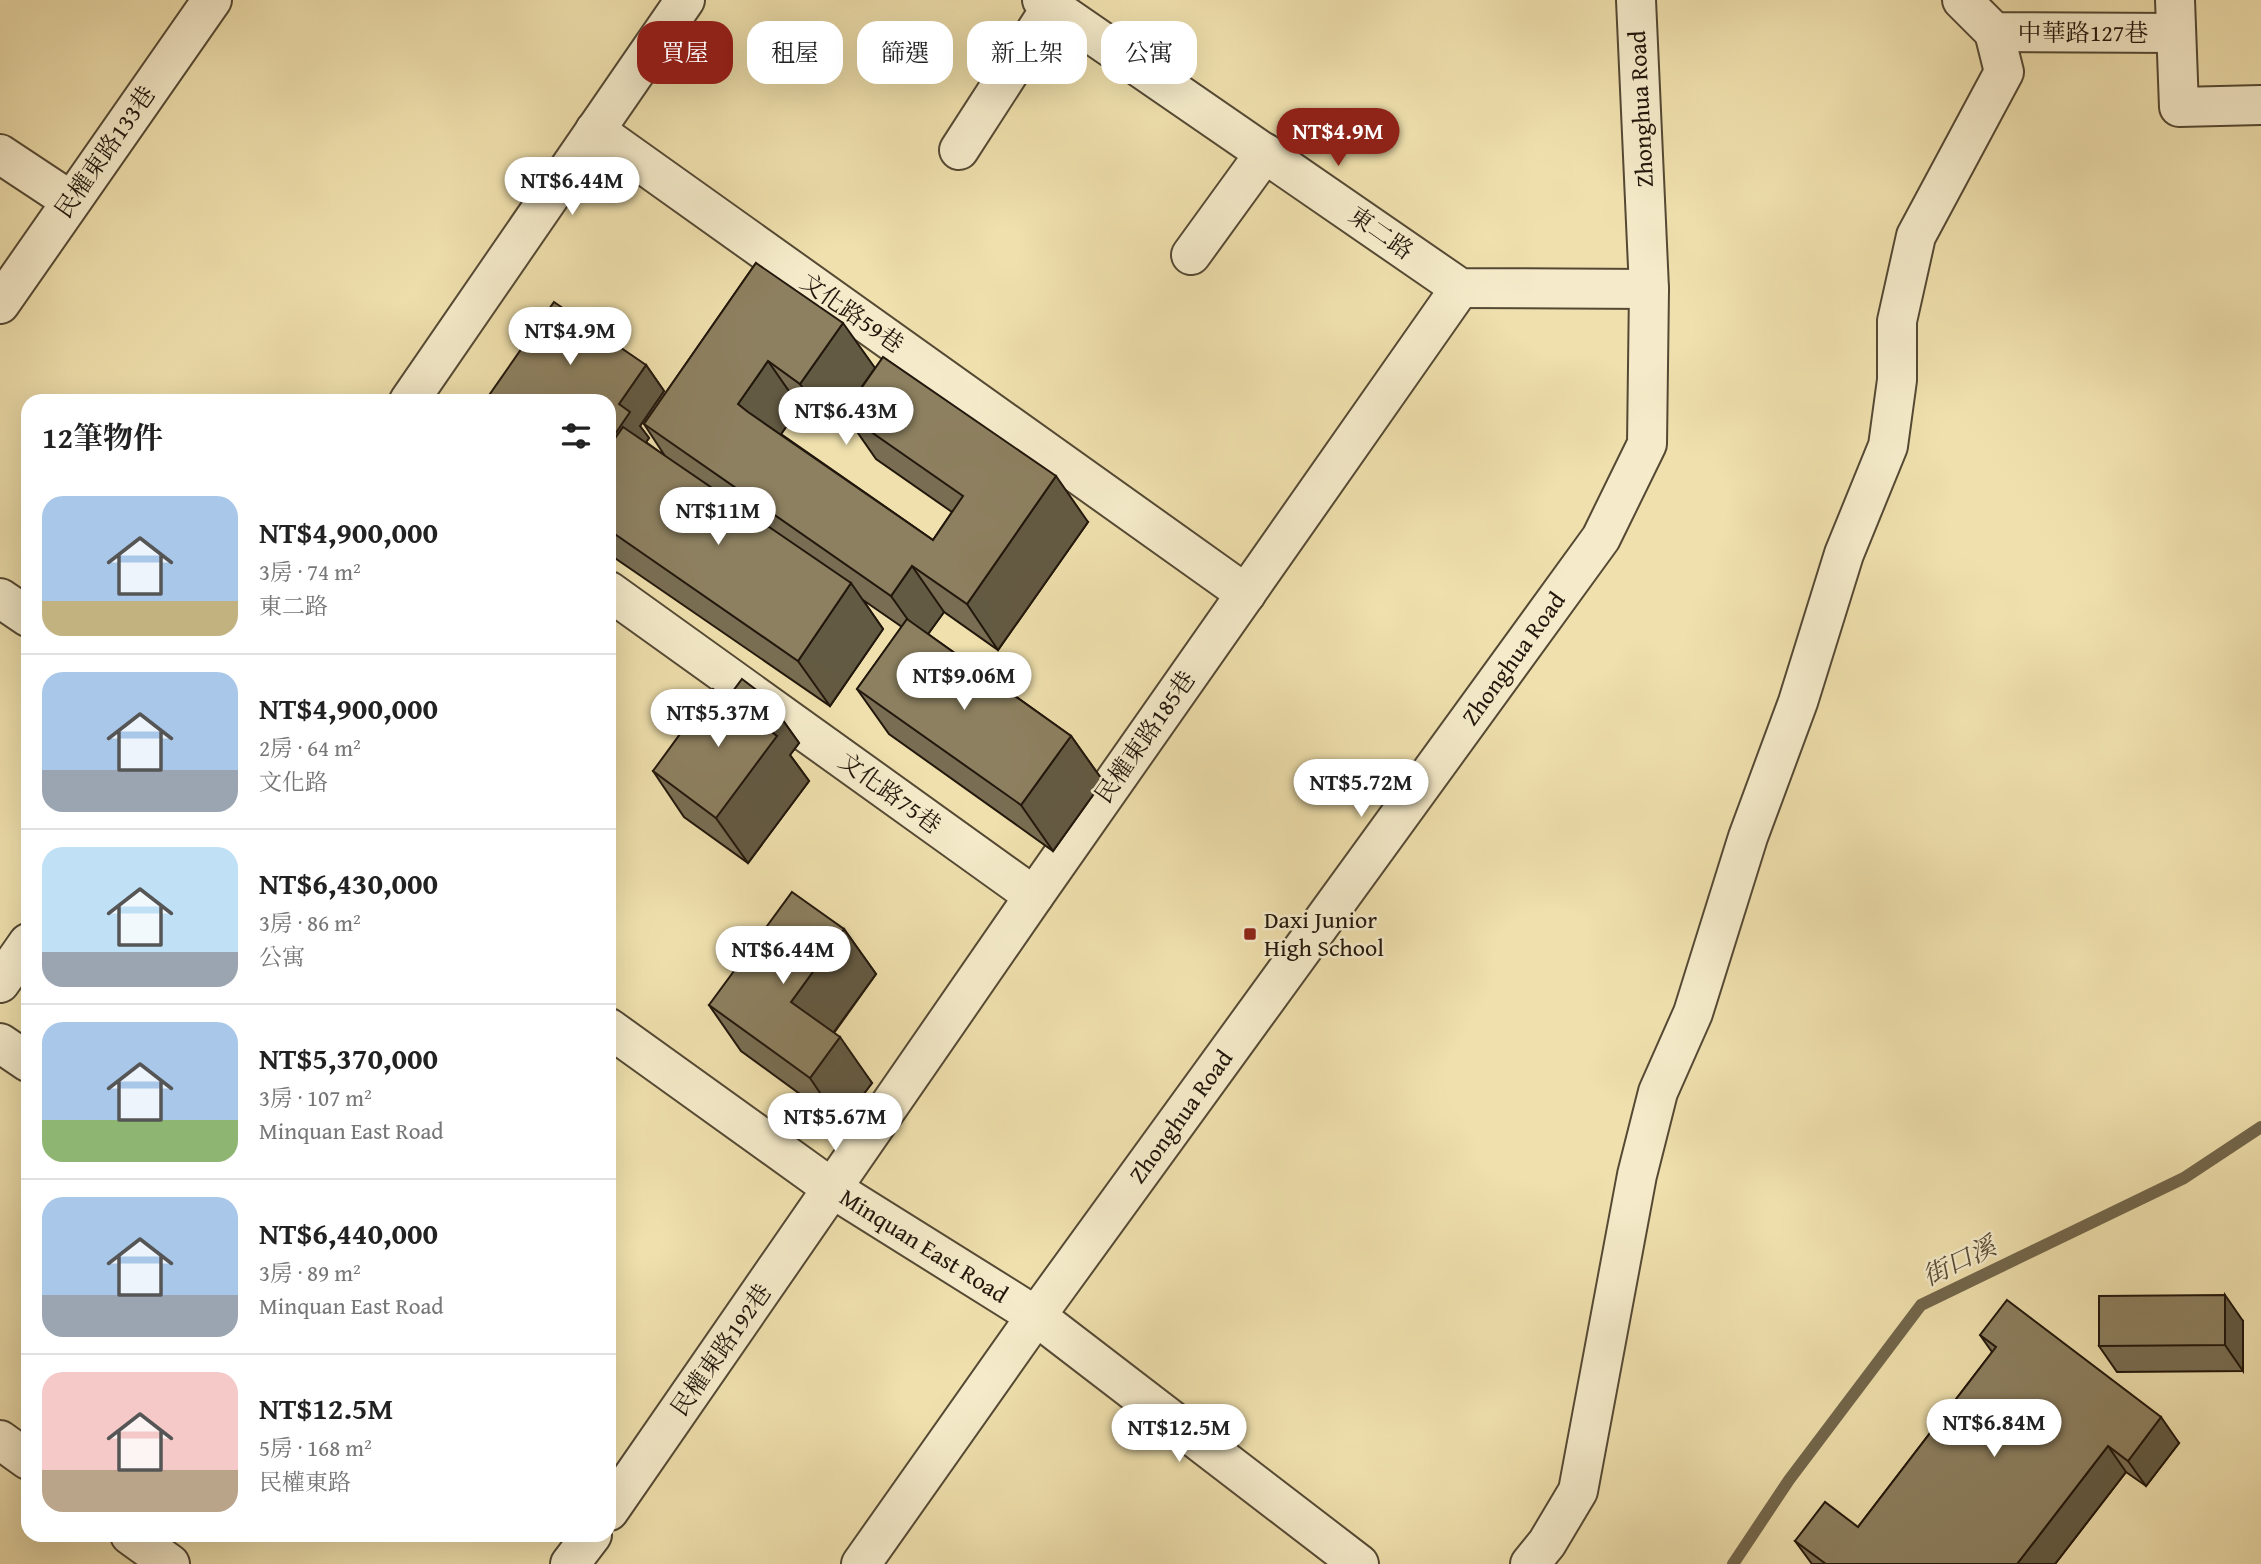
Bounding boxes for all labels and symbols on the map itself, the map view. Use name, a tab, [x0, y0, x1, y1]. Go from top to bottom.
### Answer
street label: 中華路127巷	[2018, 15, 2148, 50]
street label: Zhonghua Road	[1619, 29, 1662, 188]
street label: 民權東路133巷	[46, 78, 163, 225]
pin: NT$4.9M	[1273, 108, 1403, 168]
pin: NT$6.44M	[500, 158, 644, 217]
street label: 東二路	[1342, 198, 1421, 268]
street label: 文化路59巷	[793, 264, 911, 361]
pin: NT$4.9M	[505, 308, 635, 367]
pin: NT$6.43M	[774, 388, 918, 447]
pin: NT$11M	[661, 488, 775, 547]
street label: Zhonghua Road	[1453, 584, 1573, 732]
pin: NT$9.06M	[892, 652, 1036, 712]
street label: 民權東路185巷	[1086, 663, 1203, 810]
pin: NT$5.37M	[646, 690, 790, 749]
street label: 文化路75巷	[832, 743, 949, 842]
pin: NT$5.72M	[1289, 760, 1433, 819]
place label: Daxi Junior High School	[1264, 902, 1384, 965]
pin: NT$6.44M	[711, 926, 855, 986]
marker: Daxi Junior High School	[1242, 926, 1258, 942]
street label: Zhonghua Road	[1120, 1042, 1241, 1190]
pin: NT$5.67M	[763, 1094, 907, 1153]
street label: Minquan East Road	[833, 1179, 1015, 1311]
water label: 街口溪	[1915, 1225, 2005, 1295]
street label: 民權東路192巷	[662, 1276, 779, 1423]
pin: NT$6.84M	[1922, 1400, 2066, 1459]
pin: NT$12.5M	[1107, 1404, 1251, 1464]

